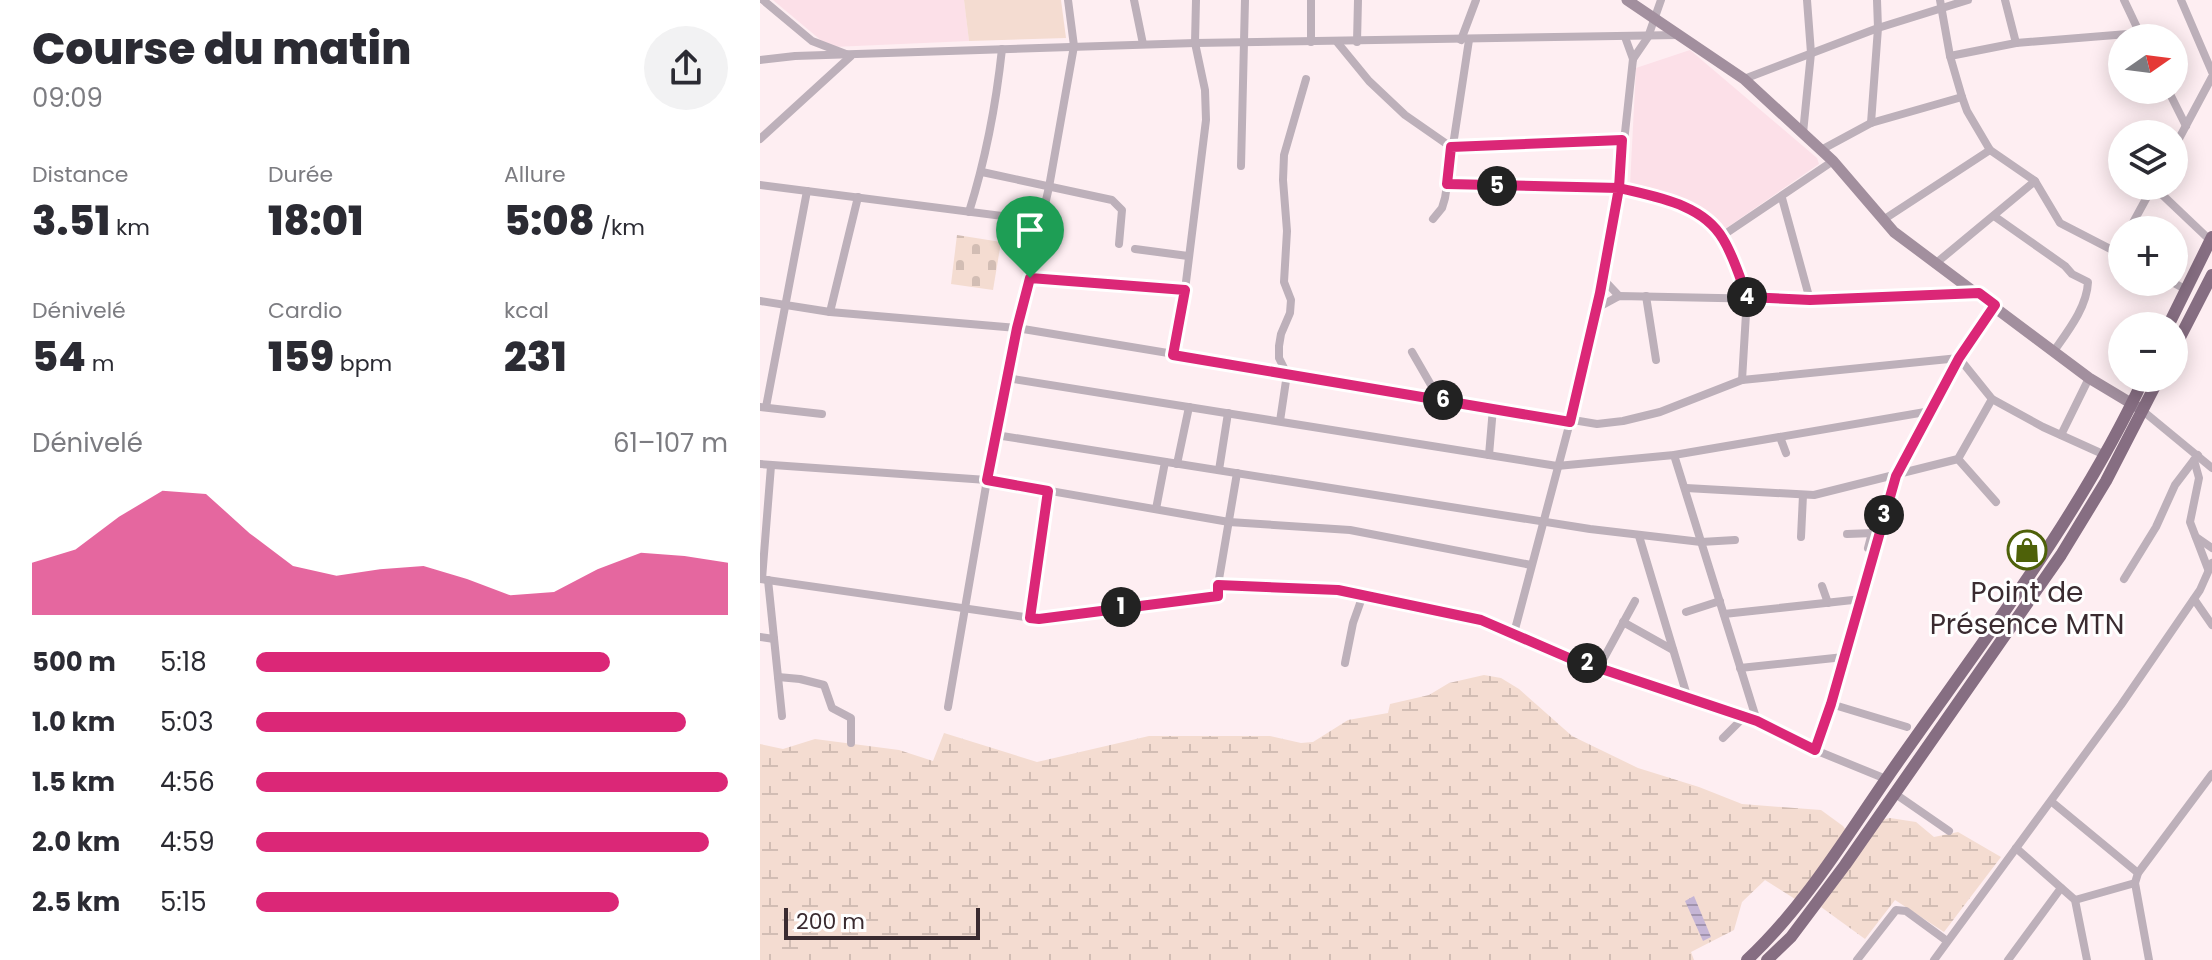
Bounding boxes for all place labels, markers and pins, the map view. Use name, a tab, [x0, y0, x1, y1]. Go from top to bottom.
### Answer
pin: 5	[1477, 166, 1517, 206]
pin	[996, 196, 1064, 278]
pin: 4	[1727, 277, 1767, 317]
pin: 6	[1423, 380, 1463, 420]
pin: 3	[1864, 495, 1904, 535]
shop icon: Point de Présence MTN	[2006, 529, 2048, 571]
place label: Point de Présence MTN	[1930, 573, 2124, 644]
pin: 1	[1101, 587, 1141, 627]
pin: 2	[1567, 643, 1607, 683]

